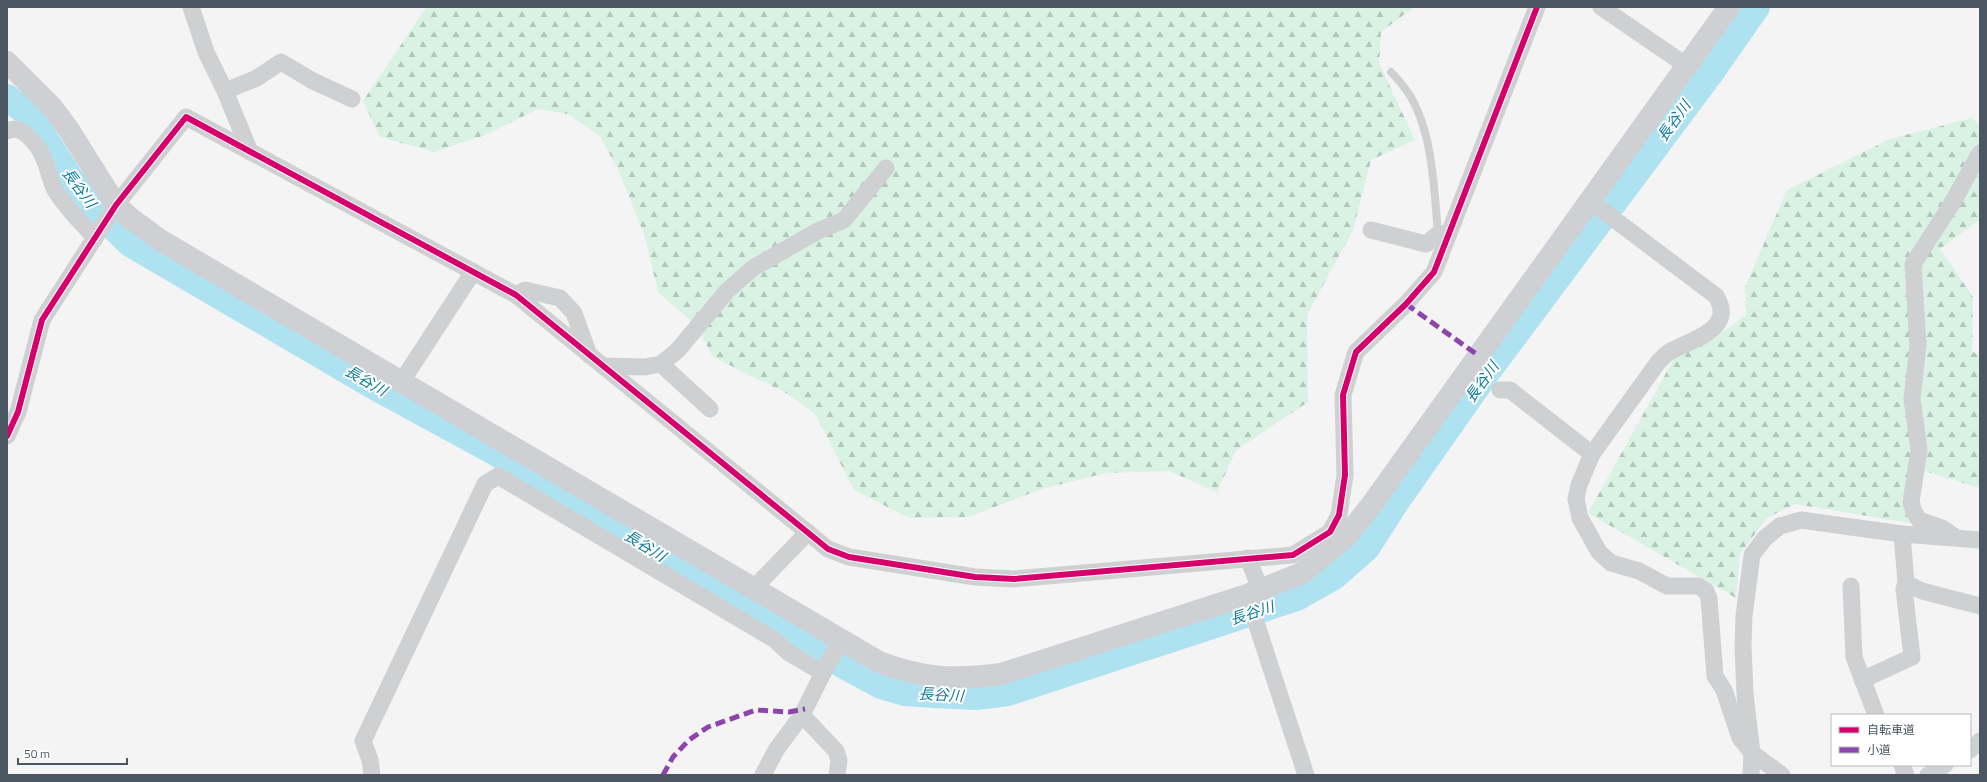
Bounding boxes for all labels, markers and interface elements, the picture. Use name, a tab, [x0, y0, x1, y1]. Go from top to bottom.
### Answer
water label: 長谷川	[1651, 94, 1697, 146]
water label: 長谷川	[57, 163, 103, 214]
water label: 長谷川	[1459, 355, 1505, 407]
water label: 長谷川	[341, 359, 393, 403]
water label: 長谷川	[620, 524, 672, 568]
water label: 長谷川	[1227, 594, 1279, 630]
water label: 長谷川	[918, 682, 966, 707]
legend	[1831, 714, 1971, 766]
text: 自転車道	[1867, 720, 1915, 739]
scale bar	[18, 740, 127, 766]
text: 小道	[1867, 740, 1891, 759]
text: 50 m	[24, 744, 50, 763]

